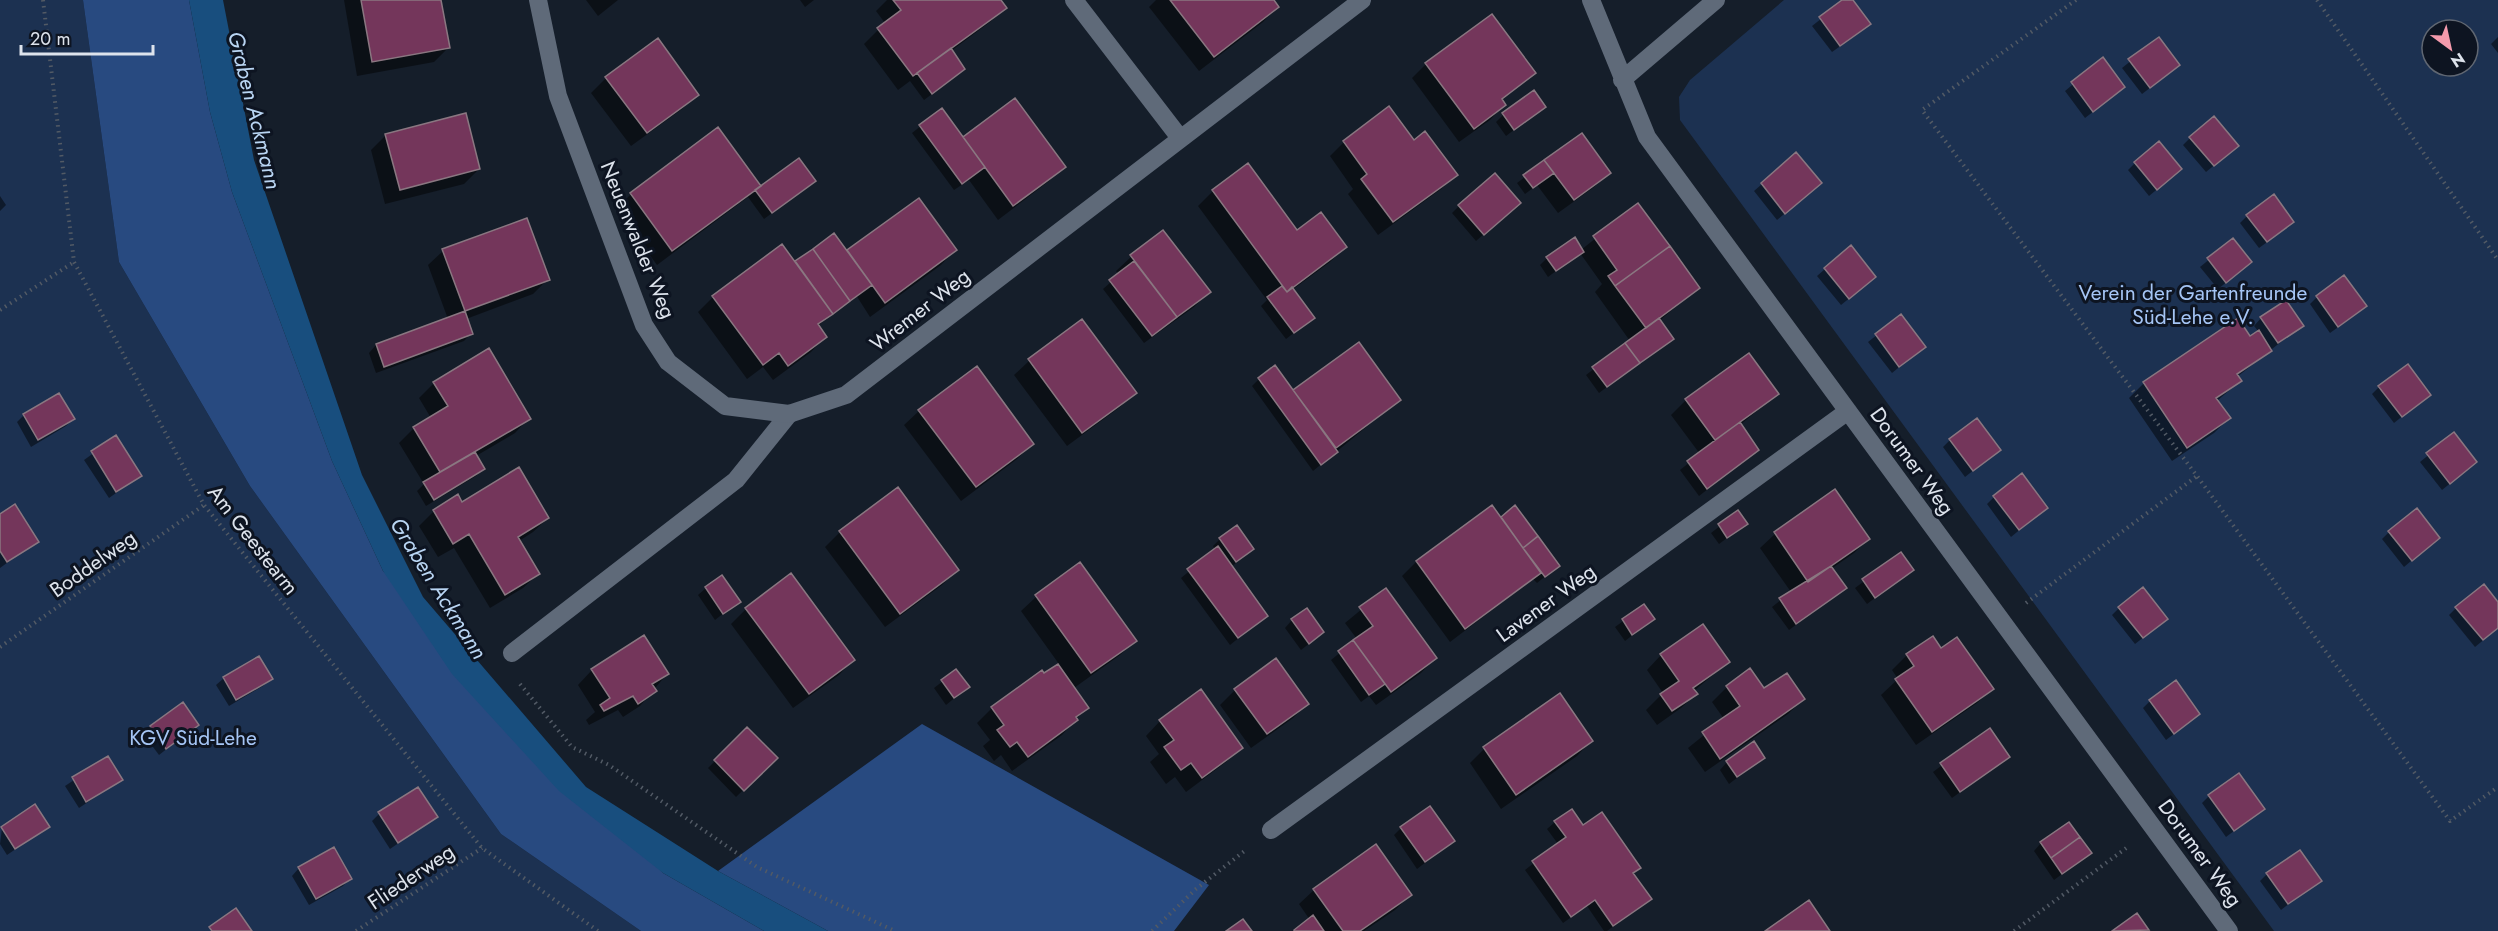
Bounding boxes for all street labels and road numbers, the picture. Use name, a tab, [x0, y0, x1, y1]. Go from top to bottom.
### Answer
street label: Neuenwalder Weg	[593, 157, 683, 323]
street label: Wremer Weg	[864, 261, 976, 359]
street label: Dorumer Weg	[1863, 401, 1961, 521]
street label: Am Geestearm	[200, 479, 306, 601]
street label: Boddelweg	[44, 523, 142, 605]
street label: Lavener Weg	[1490, 557, 1602, 649]
street label: Dorumer Weg	[2151, 793, 2249, 913]
street label: Fliederweg	[362, 837, 460, 917]

